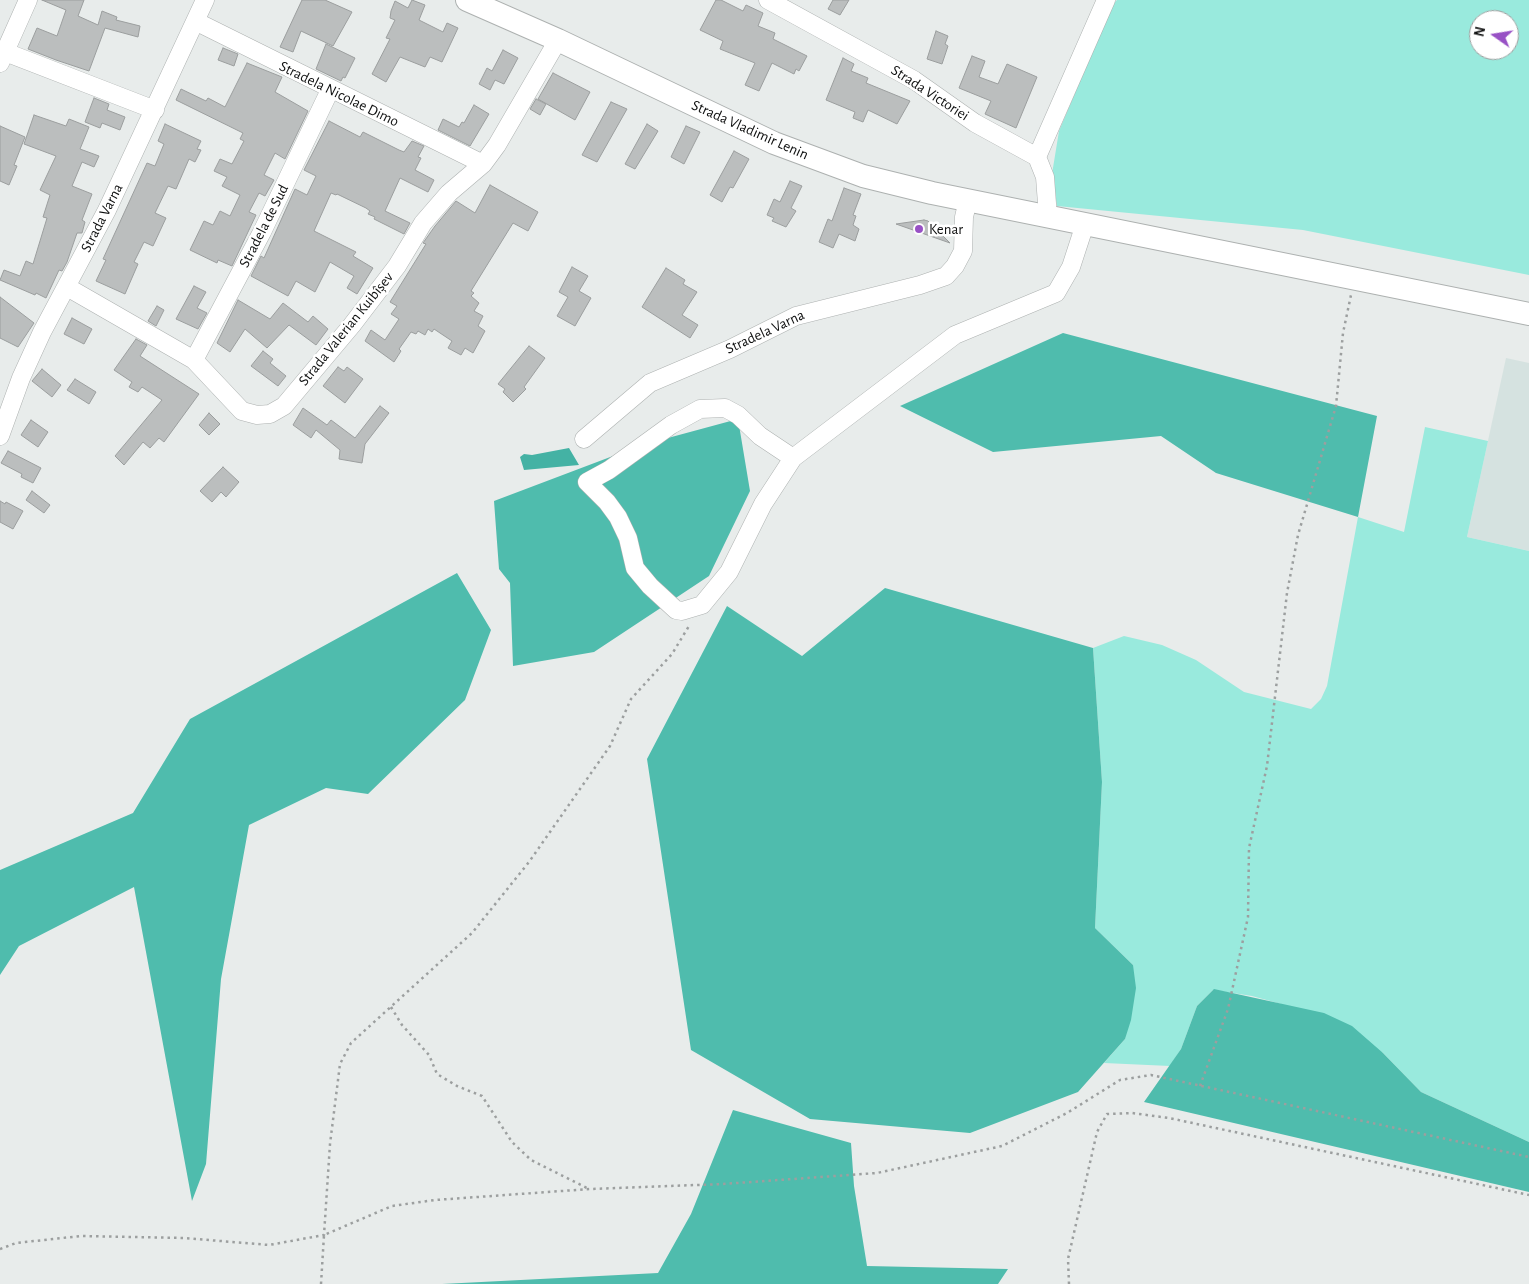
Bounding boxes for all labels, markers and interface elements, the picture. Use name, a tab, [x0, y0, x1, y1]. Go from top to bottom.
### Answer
north arrow	[1469, 10, 1519, 60]
text: N	[1472, 26, 1488, 38]
street label: Stradela Nicolae Dimo	[276, 57, 402, 131]
street label: Strada Victoriei	[888, 61, 972, 125]
street label: Strada Vladimir Lenin	[689, 96, 811, 164]
street label: Strada Varna	[77, 181, 127, 255]
street label: Stradela de Sud	[235, 181, 293, 271]
place label: Kenar	[929, 220, 963, 238]
marker: Kenar	[913, 223, 925, 235]
street label: Strada Valerian Kuibîșev	[295, 269, 397, 389]
street label: Stradela Varna	[723, 306, 807, 358]

